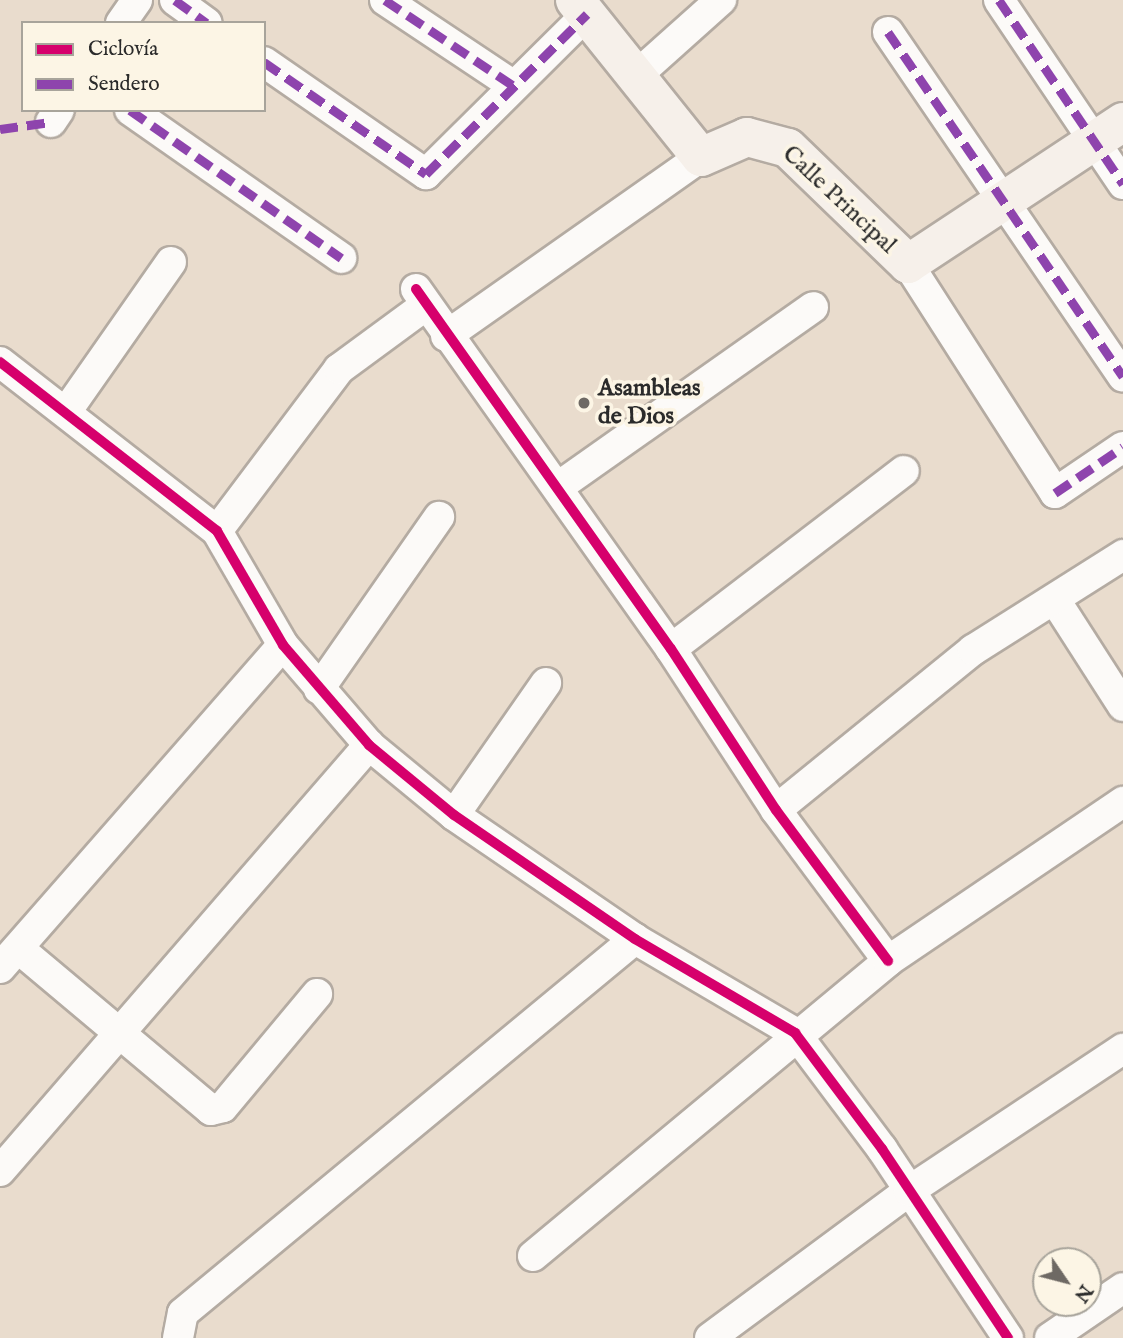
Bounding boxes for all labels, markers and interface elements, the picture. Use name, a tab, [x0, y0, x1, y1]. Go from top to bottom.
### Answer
legend	[21, 21, 266, 112]
text: Ciclovía	[88, 36, 158, 63]
text: Sendero	[88, 71, 159, 98]
street label: Calle Principal	[776, 140, 902, 260]
place label: Asambleas de Dios	[598, 375, 700, 431]
marker: Asambleas de Dios	[576, 395, 592, 411]
north arrow	[1032, 1247, 1102, 1317]
text: N	[1068, 1279, 1097, 1307]

